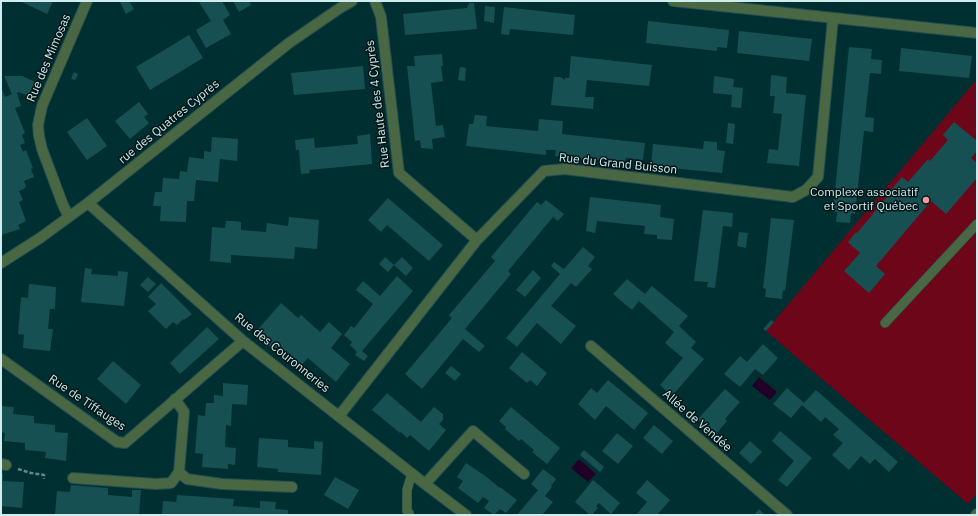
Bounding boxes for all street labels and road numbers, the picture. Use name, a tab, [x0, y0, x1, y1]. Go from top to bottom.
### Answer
street label: Rue des Mimosas	[24, 12, 74, 104]
street label: Rue Haute des 4 Cyprès	[363, 39, 393, 169]
street label: rue des Quatres Cyprès	[116, 77, 222, 167]
street label: Rue du Grand Buisson	[558, 151, 678, 177]
street label: Rue des Couronneries	[232, 310, 332, 396]
street label: Rue de Tiffauges	[46, 372, 128, 434]
street label: Allée de Vendée	[659, 387, 735, 455]

